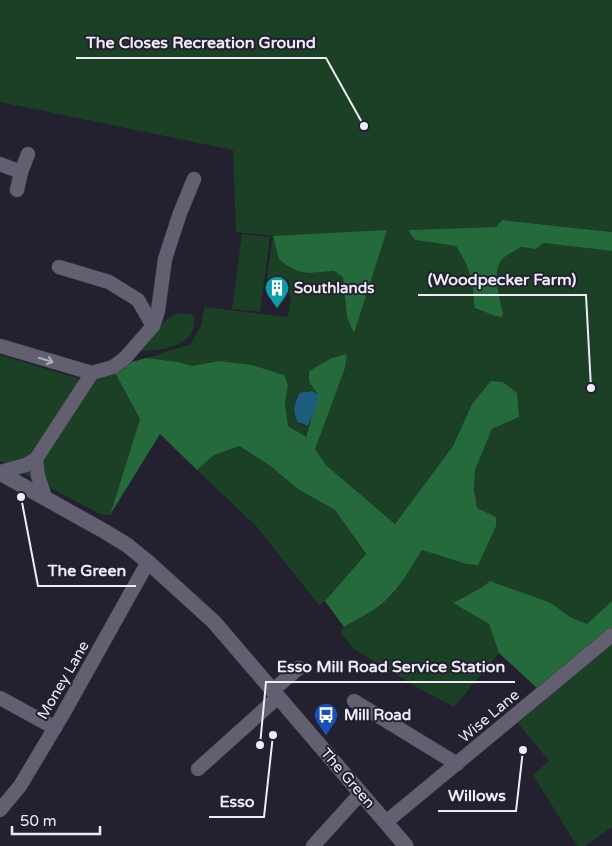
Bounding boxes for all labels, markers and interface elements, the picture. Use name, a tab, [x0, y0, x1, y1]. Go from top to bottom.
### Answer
callout: The Closes Recreation Ground	[76, 27, 326, 58]
text: The Closes Recreation Ground	[85, 33, 316, 53]
callout: (Woodpecker Farm)	[418, 264, 586, 295]
text: (Woodpecker Farm)	[428, 270, 576, 290]
building icon: Southlands	[264, 275, 290, 309]
place label: Southlands	[294, 279, 374, 297]
one-way arrow	[38, 355, 54, 365]
callout: The Green	[38, 555, 136, 586]
text: The Green	[47, 561, 126, 581]
street label: Money Lane	[33, 638, 93, 722]
callout: Esso Mill Road Service Station	[266, 651, 515, 682]
text: Esso Mill Road Service Station	[277, 657, 505, 677]
street label: Wise Lane	[455, 686, 523, 746]
bus stop icon: Mill Road	[313, 702, 339, 736]
place label: Mill Road	[344, 706, 411, 724]
street label: The Green	[317, 744, 379, 812]
callout: Willows	[438, 780, 516, 811]
callout: Esso	[209, 786, 264, 817]
text: Willows	[448, 786, 506, 806]
text: Esso	[219, 792, 255, 812]
scale bar	[12, 804, 100, 836]
text: 50 m	[20, 812, 57, 830]

